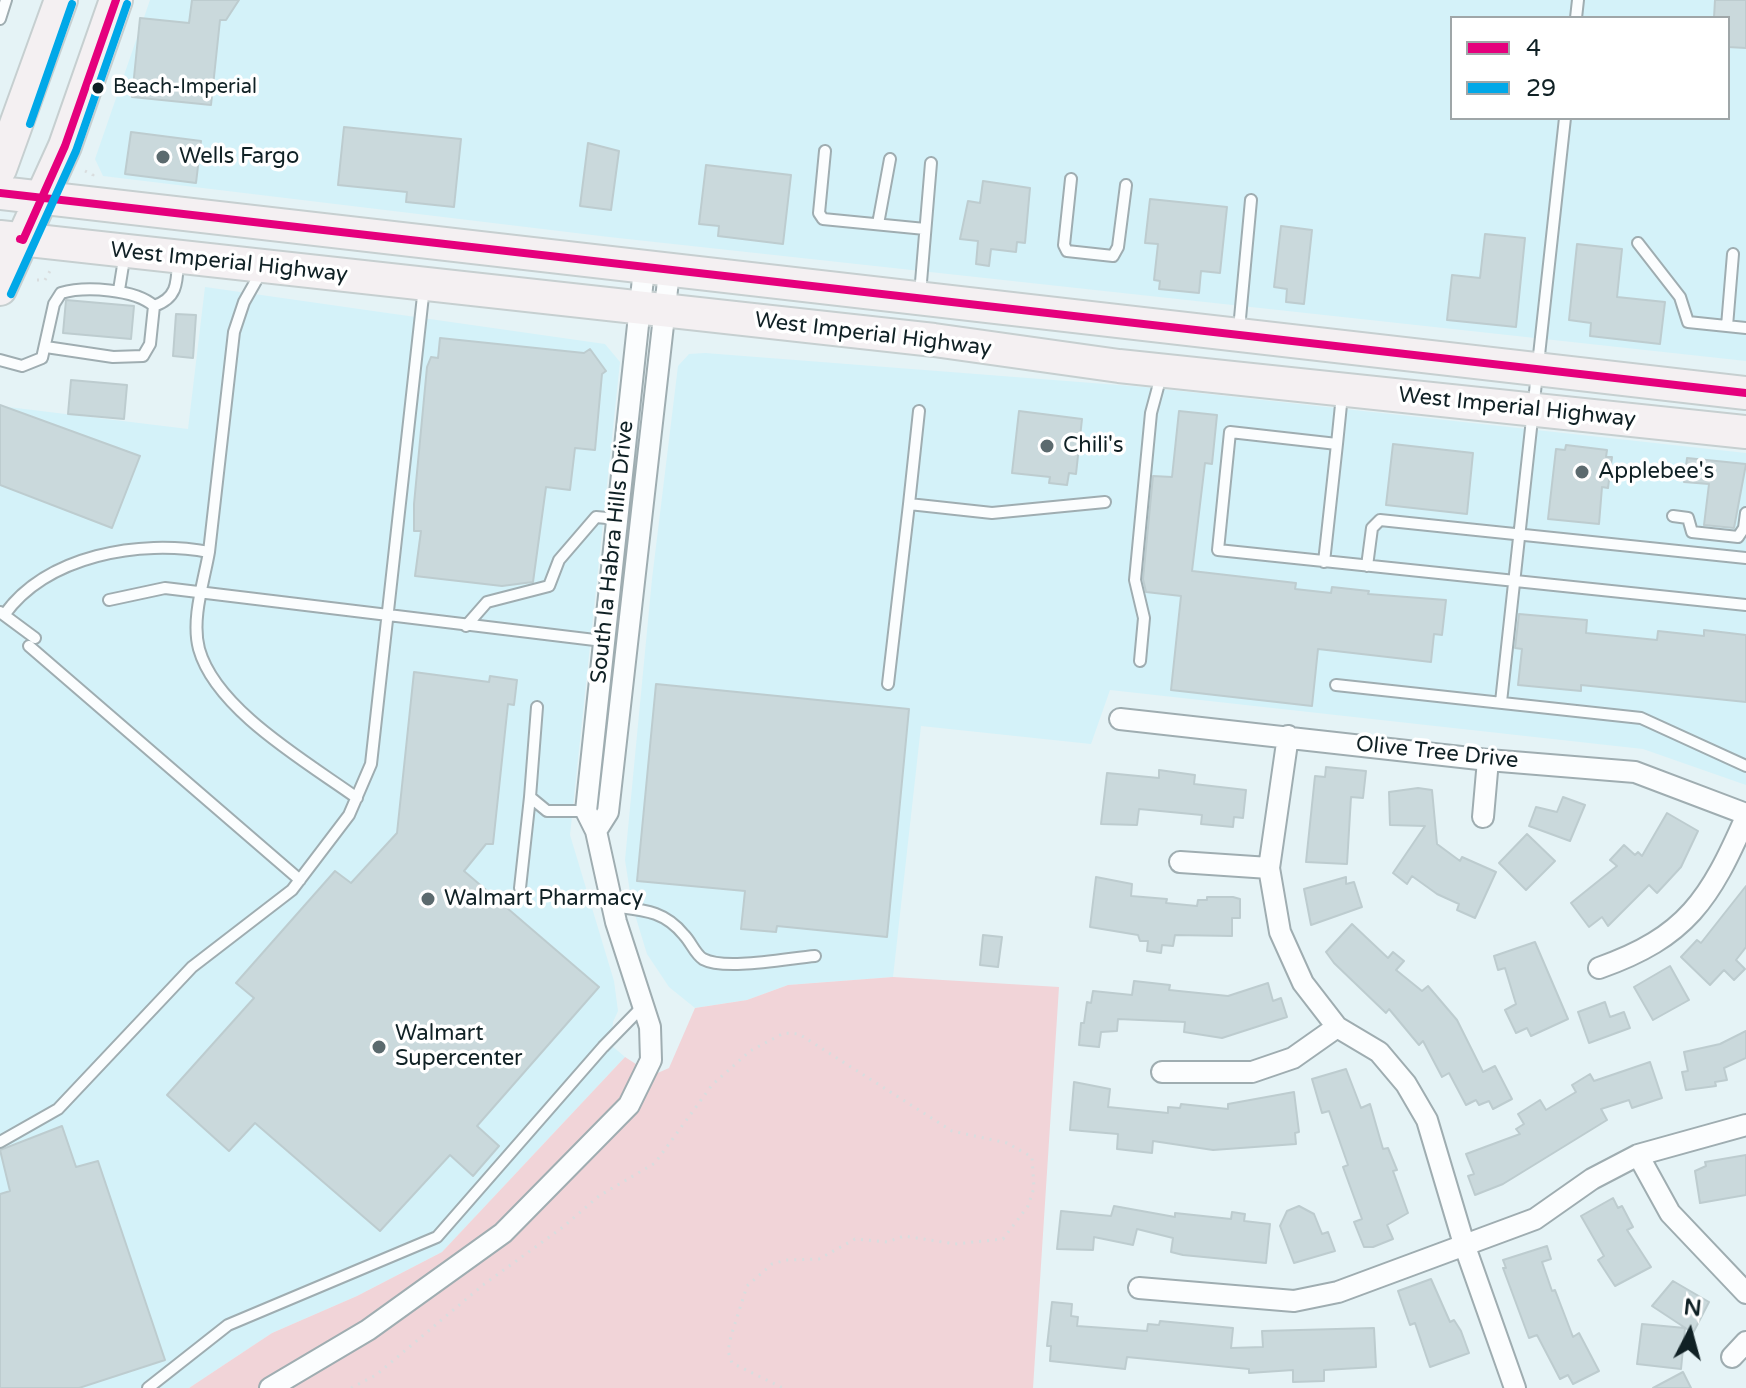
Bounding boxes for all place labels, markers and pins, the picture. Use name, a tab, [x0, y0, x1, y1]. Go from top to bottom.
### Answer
place label: Beach-Imperial	[113, 76, 257, 100]
marker: Beach-Imperial	[90, 80, 106, 96]
place label: Wells Fargo	[179, 144, 299, 170]
marker: Wells Fargo	[154, 148, 172, 166]
place label: Chili's	[1063, 433, 1124, 459]
marker: Chili's	[1038, 437, 1056, 455]
place label: Applebee's	[1598, 459, 1714, 485]
marker: Applebee's	[1573, 463, 1591, 481]
place label: Walmart Pharmacy	[444, 886, 643, 912]
marker: Walmart Pharmacy	[419, 890, 437, 908]
place label: Walmart Supercenter	[395, 1021, 523, 1072]
marker: Walmart Supercenter	[370, 1038, 388, 1056]

